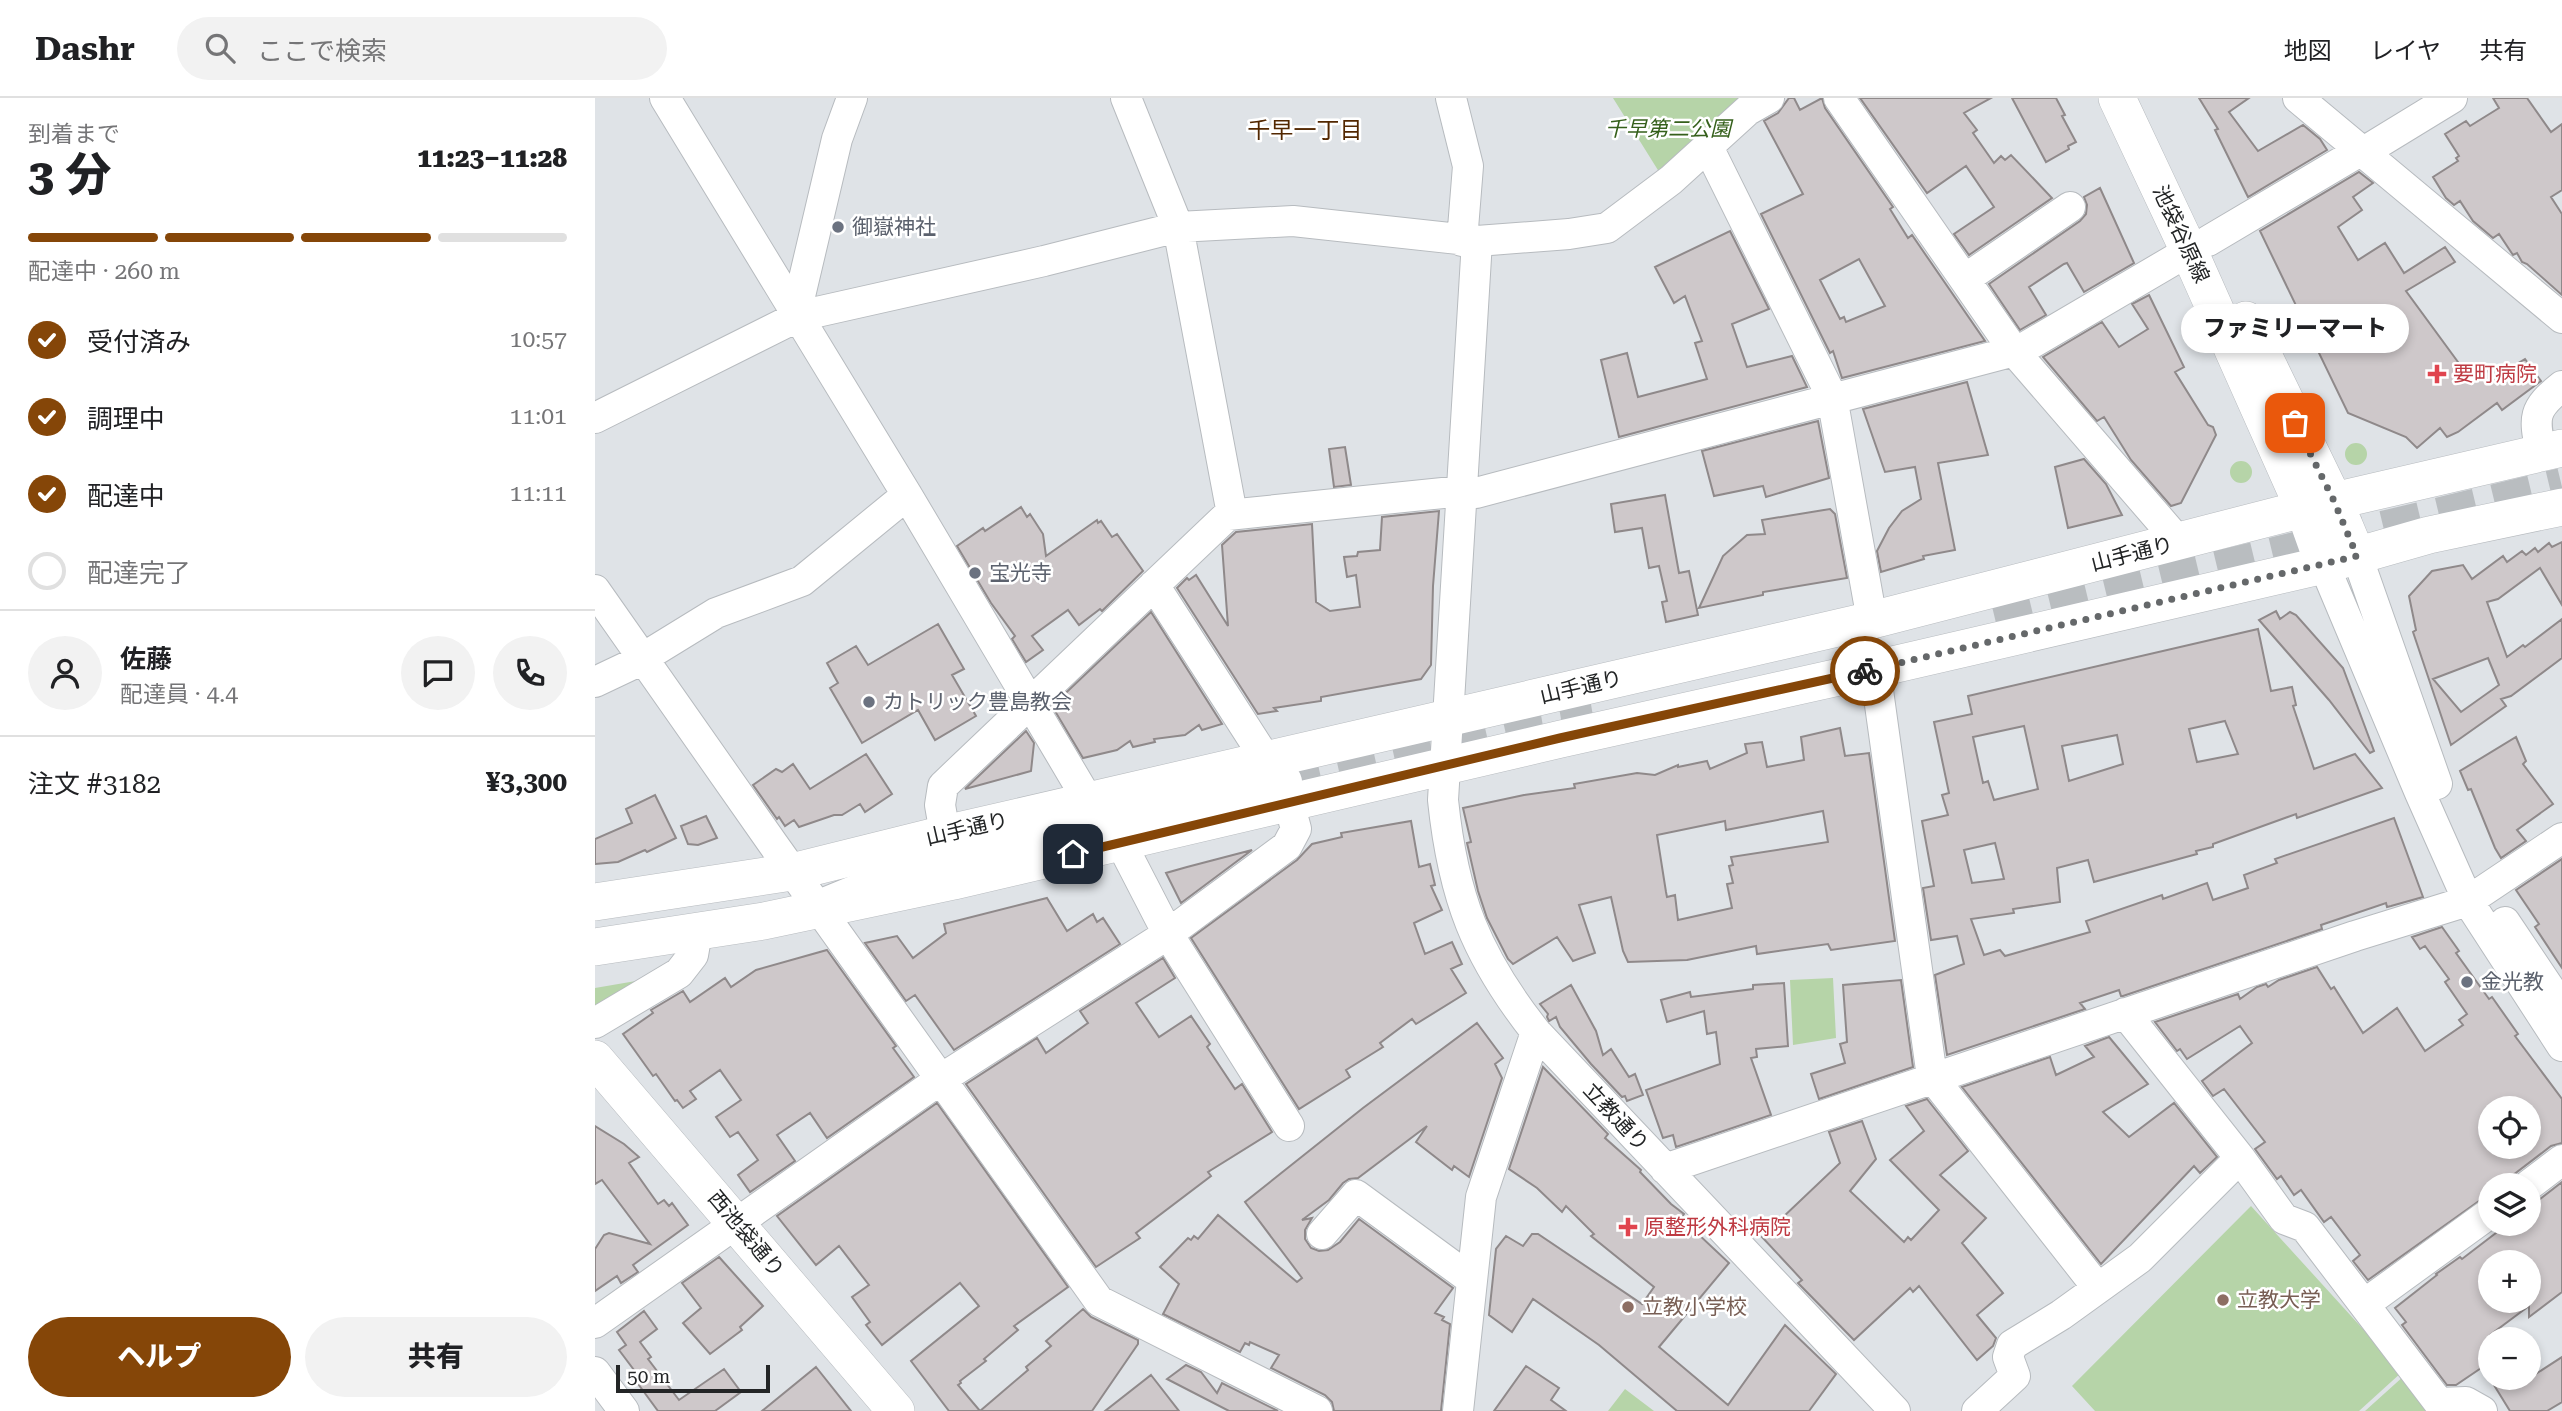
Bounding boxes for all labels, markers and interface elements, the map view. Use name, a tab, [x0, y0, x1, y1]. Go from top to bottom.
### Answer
search box	[177, 17, 667, 80]
text: Dashr	[35, 29, 135, 68]
icon: search	[201, 29, 239, 67]
text: ここで検索	[257, 36, 387, 66]
text: 地図	[2284, 37, 2332, 65]
text: レイヤ	[2370, 37, 2441, 65]
text: 共有	[2479, 37, 2527, 65]
district label: 千早一丁目	[1248, 117, 1363, 144]
park label: 千早第二公園	[1605, 117, 1734, 141]
text: 到着まで	[28, 121, 120, 148]
text: 11:23–11:28	[417, 143, 567, 173]
text: 3 分	[28, 148, 111, 202]
street label: 池袋谷原線	[2148, 181, 2214, 287]
place label: 御嶽神社	[852, 215, 936, 239]
marker: 御嶽神社	[830, 219, 846, 235]
text: 配達中 · 260 m	[28, 258, 180, 285]
callout: ファミリーマート	[2181, 304, 2409, 353]
text: ファミリーマート	[2203, 315, 2387, 342]
icon: check	[28, 321, 66, 359]
text: 10:57	[510, 326, 567, 353]
text: 受付済み	[87, 327, 191, 357]
place label: 要町病院	[2453, 362, 2537, 386]
marker: 要町病院	[2427, 364, 2447, 384]
pin	[2265, 393, 2325, 453]
icon: check	[28, 398, 66, 436]
text: 11:01	[510, 403, 567, 430]
text: 調理中	[87, 404, 165, 434]
icon: bag	[2276, 404, 2314, 442]
icon: check	[28, 475, 66, 513]
text: 11:11	[510, 480, 567, 507]
text: 配達中	[87, 481, 165, 511]
street label: 山手通り	[2088, 532, 2176, 576]
text: 配達完了	[87, 558, 191, 588]
place label: 宝光寺	[989, 561, 1052, 585]
marker: 宝光寺	[967, 565, 983, 581]
button: person	[28, 636, 102, 710]
button: chat	[401, 636, 475, 710]
button: phone	[493, 636, 567, 710]
courier	[1830, 636, 1900, 706]
text: 佐藤	[120, 644, 172, 674]
icon: bike	[1846, 652, 1884, 690]
street label: 山手通り	[1537, 666, 1625, 708]
text: 配達員 · 4.4	[120, 681, 238, 708]
place label: カトリック豊島教会	[883, 690, 1072, 714]
marker: カトリック豊島教会	[861, 694, 877, 710]
text: ¥3,300	[486, 767, 567, 797]
text: 注文 #3182	[28, 769, 161, 799]
street label: 山手通り	[923, 808, 1011, 850]
pin	[1043, 824, 1103, 884]
icon: home	[1054, 835, 1092, 873]
place label: 金光教	[2481, 970, 2544, 994]
marker: 金光教	[2459, 974, 2475, 990]
street label: 立教通り	[1579, 1078, 1653, 1156]
map controls	[2478, 1096, 2541, 1390]
button: locate	[2478, 1096, 2541, 1159]
button: layers	[2478, 1173, 2541, 1236]
street label: 西池袋通り	[703, 1186, 789, 1282]
place label: 原整形外科病院	[1644, 1215, 1791, 1239]
marker: 原整形外科病院	[1618, 1217, 1638, 1237]
button: +	[2478, 1250, 2541, 1313]
place label: 立教大学	[2237, 1288, 2321, 1312]
marker: 立教大学	[2215, 1292, 2231, 1308]
place label: 立教小学校	[1642, 1295, 1747, 1319]
marker: 立教小学校	[1620, 1299, 1636, 1315]
button: ヘルプ	[28, 1317, 291, 1397]
button: 共有	[305, 1317, 567, 1397]
button: −	[2478, 1327, 2541, 1390]
scale bar	[616, 1362, 770, 1394]
text: 50 m	[627, 1365, 670, 1388]

